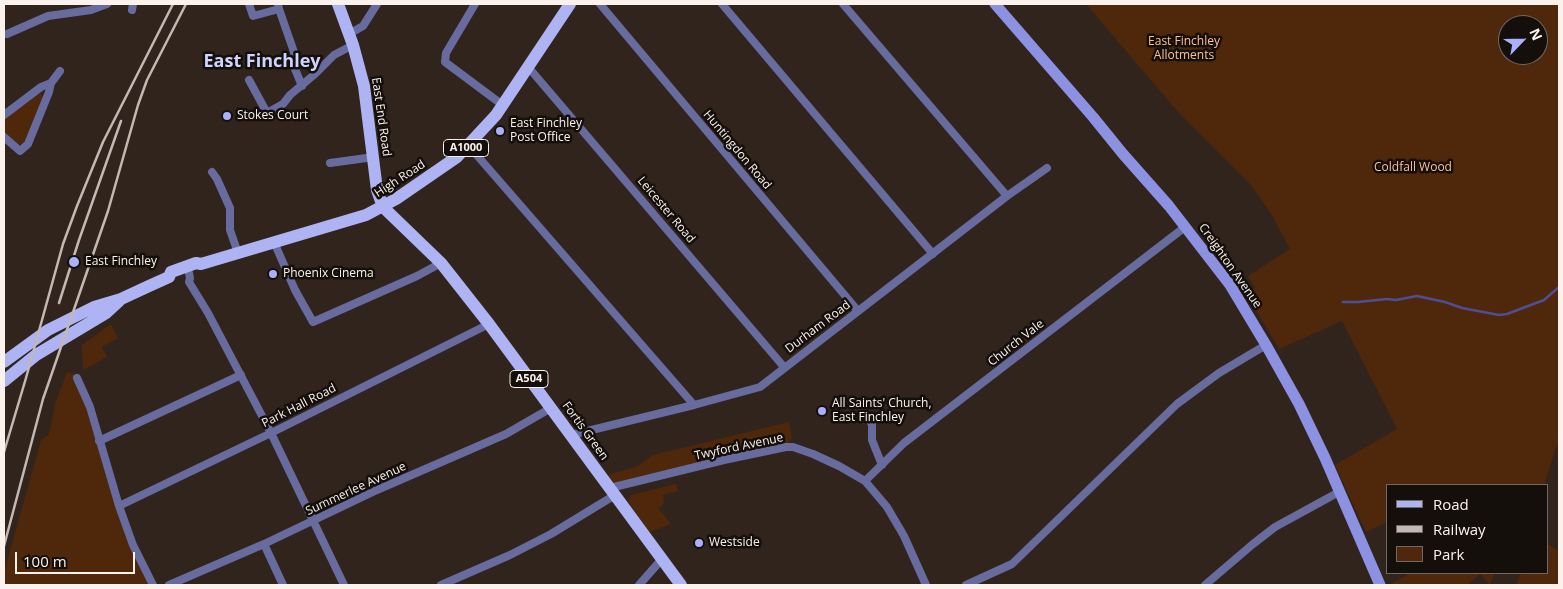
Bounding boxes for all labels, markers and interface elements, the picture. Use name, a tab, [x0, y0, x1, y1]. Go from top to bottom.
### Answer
north arrow	[1498, 15, 1548, 65]
text: N	[1525, 25, 1547, 43]
park label: East Finchley Allotments	[1148, 35, 1220, 63]
district label: East Finchley	[203, 51, 321, 73]
street label: East End Road	[368, 77, 394, 157]
street label: Huntingdon Road	[700, 108, 774, 192]
place label: Stokes Court	[237, 109, 308, 123]
marker: Stokes Court	[221, 110, 233, 122]
place label: East Finchley Post Office	[510, 117, 582, 145]
marker: East Finchley Post Office	[494, 125, 506, 137]
road number: A1000	[444, 140, 488, 156]
street label: High Road	[372, 157, 428, 201]
park label: Coldfall Wood	[1374, 161, 1452, 175]
street label: Leicester Road	[634, 174, 698, 246]
street label: Creighton Avenue	[1195, 221, 1265, 311]
marker: East Finchley	[67, 255, 81, 269]
place label: East Finchley	[85, 255, 157, 269]
place label: Phoenix Cinema	[283, 267, 374, 281]
marker: Phoenix Cinema	[267, 268, 279, 280]
street label: Durham Road	[783, 298, 853, 356]
street label: Church Vale	[985, 317, 1047, 369]
road number: A504	[510, 370, 548, 388]
street label: Park Hall Road	[259, 381, 339, 431]
place label: All Saints' Church, East Finchley	[832, 397, 932, 425]
street label: Fortis Green	[559, 399, 611, 463]
marker: All Saints' Church, East Finchley	[816, 405, 828, 417]
street label: Twyford Avenue	[693, 431, 785, 463]
street label: Summerlee Avenue	[303, 459, 409, 519]
legend	[1386, 484, 1548, 574]
text: Road	[1433, 494, 1469, 514]
text: Railway	[1433, 519, 1486, 539]
place label: Westside	[709, 536, 760, 550]
marker: Westside	[693, 537, 705, 549]
scale bar	[18, 542, 138, 574]
text: Park	[1433, 544, 1464, 564]
text: 100 m	[23, 551, 67, 571]

